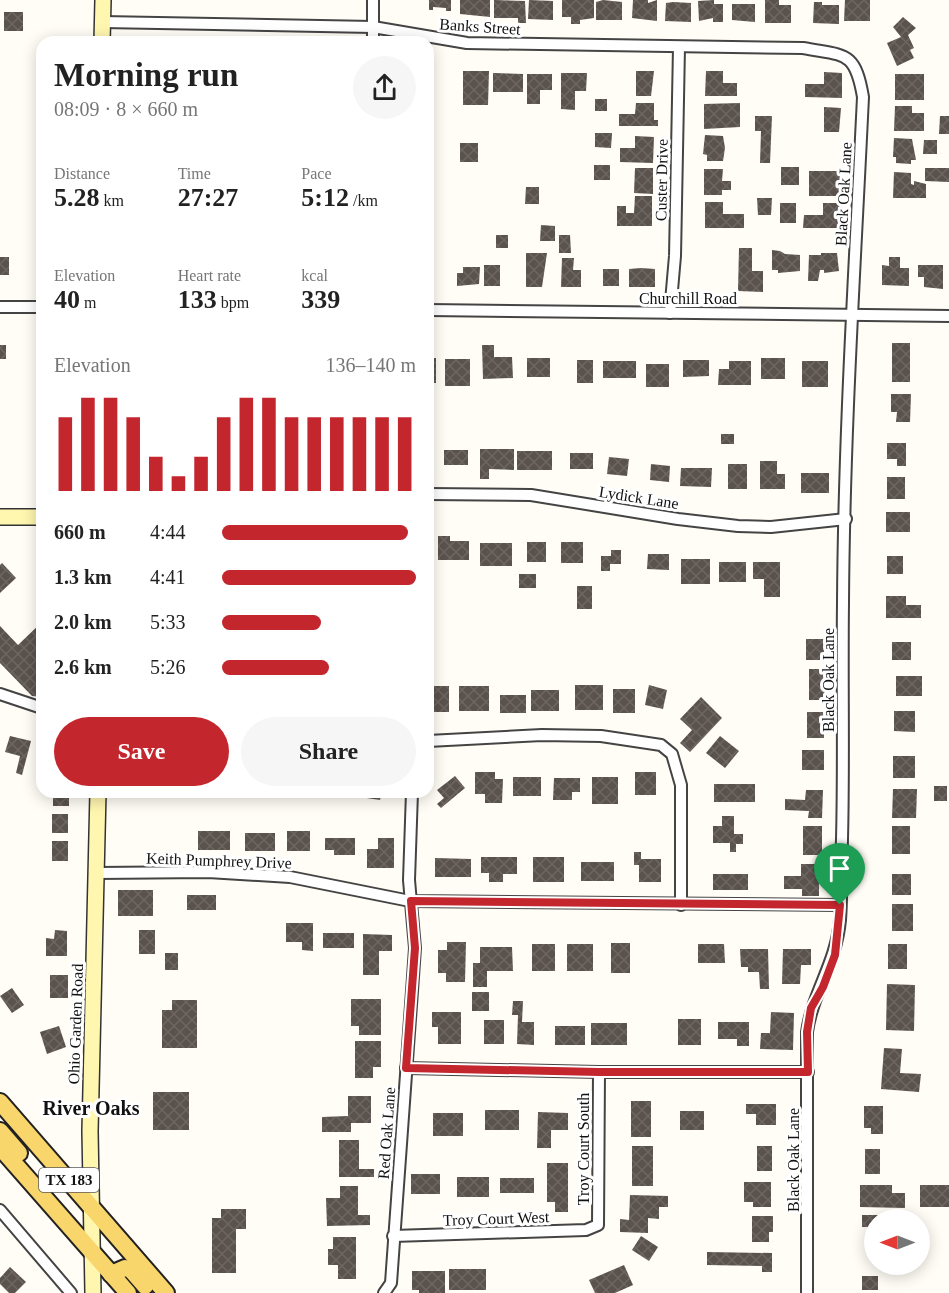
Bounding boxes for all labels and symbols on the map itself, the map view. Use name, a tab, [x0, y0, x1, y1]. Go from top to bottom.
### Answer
street label: Banks Street	[439, 15, 522, 38]
street label: Custer Drive	[652, 139, 671, 221]
street label: Black Oak Lane	[832, 142, 855, 246]
street label: Churchill Road	[639, 290, 737, 307]
street label: Lydick Lane	[598, 483, 680, 513]
street label: Black Oak Lane	[820, 628, 837, 732]
pin	[814, 843, 865, 905]
street label: Keith Pumphrey Drive	[146, 849, 292, 873]
street label: Ohio Garden Road	[65, 963, 86, 1085]
street label: Red Oak Lane	[375, 1086, 398, 1180]
street label: Troy Court South	[575, 1093, 593, 1205]
district label: River Oaks	[43, 1097, 140, 1119]
street label: Black Oak Lane	[785, 1108, 802, 1212]
road number: TX 183	[39, 1168, 99, 1192]
street label: Troy Court West	[443, 1208, 550, 1230]
north arrow	[864, 1209, 930, 1275]

